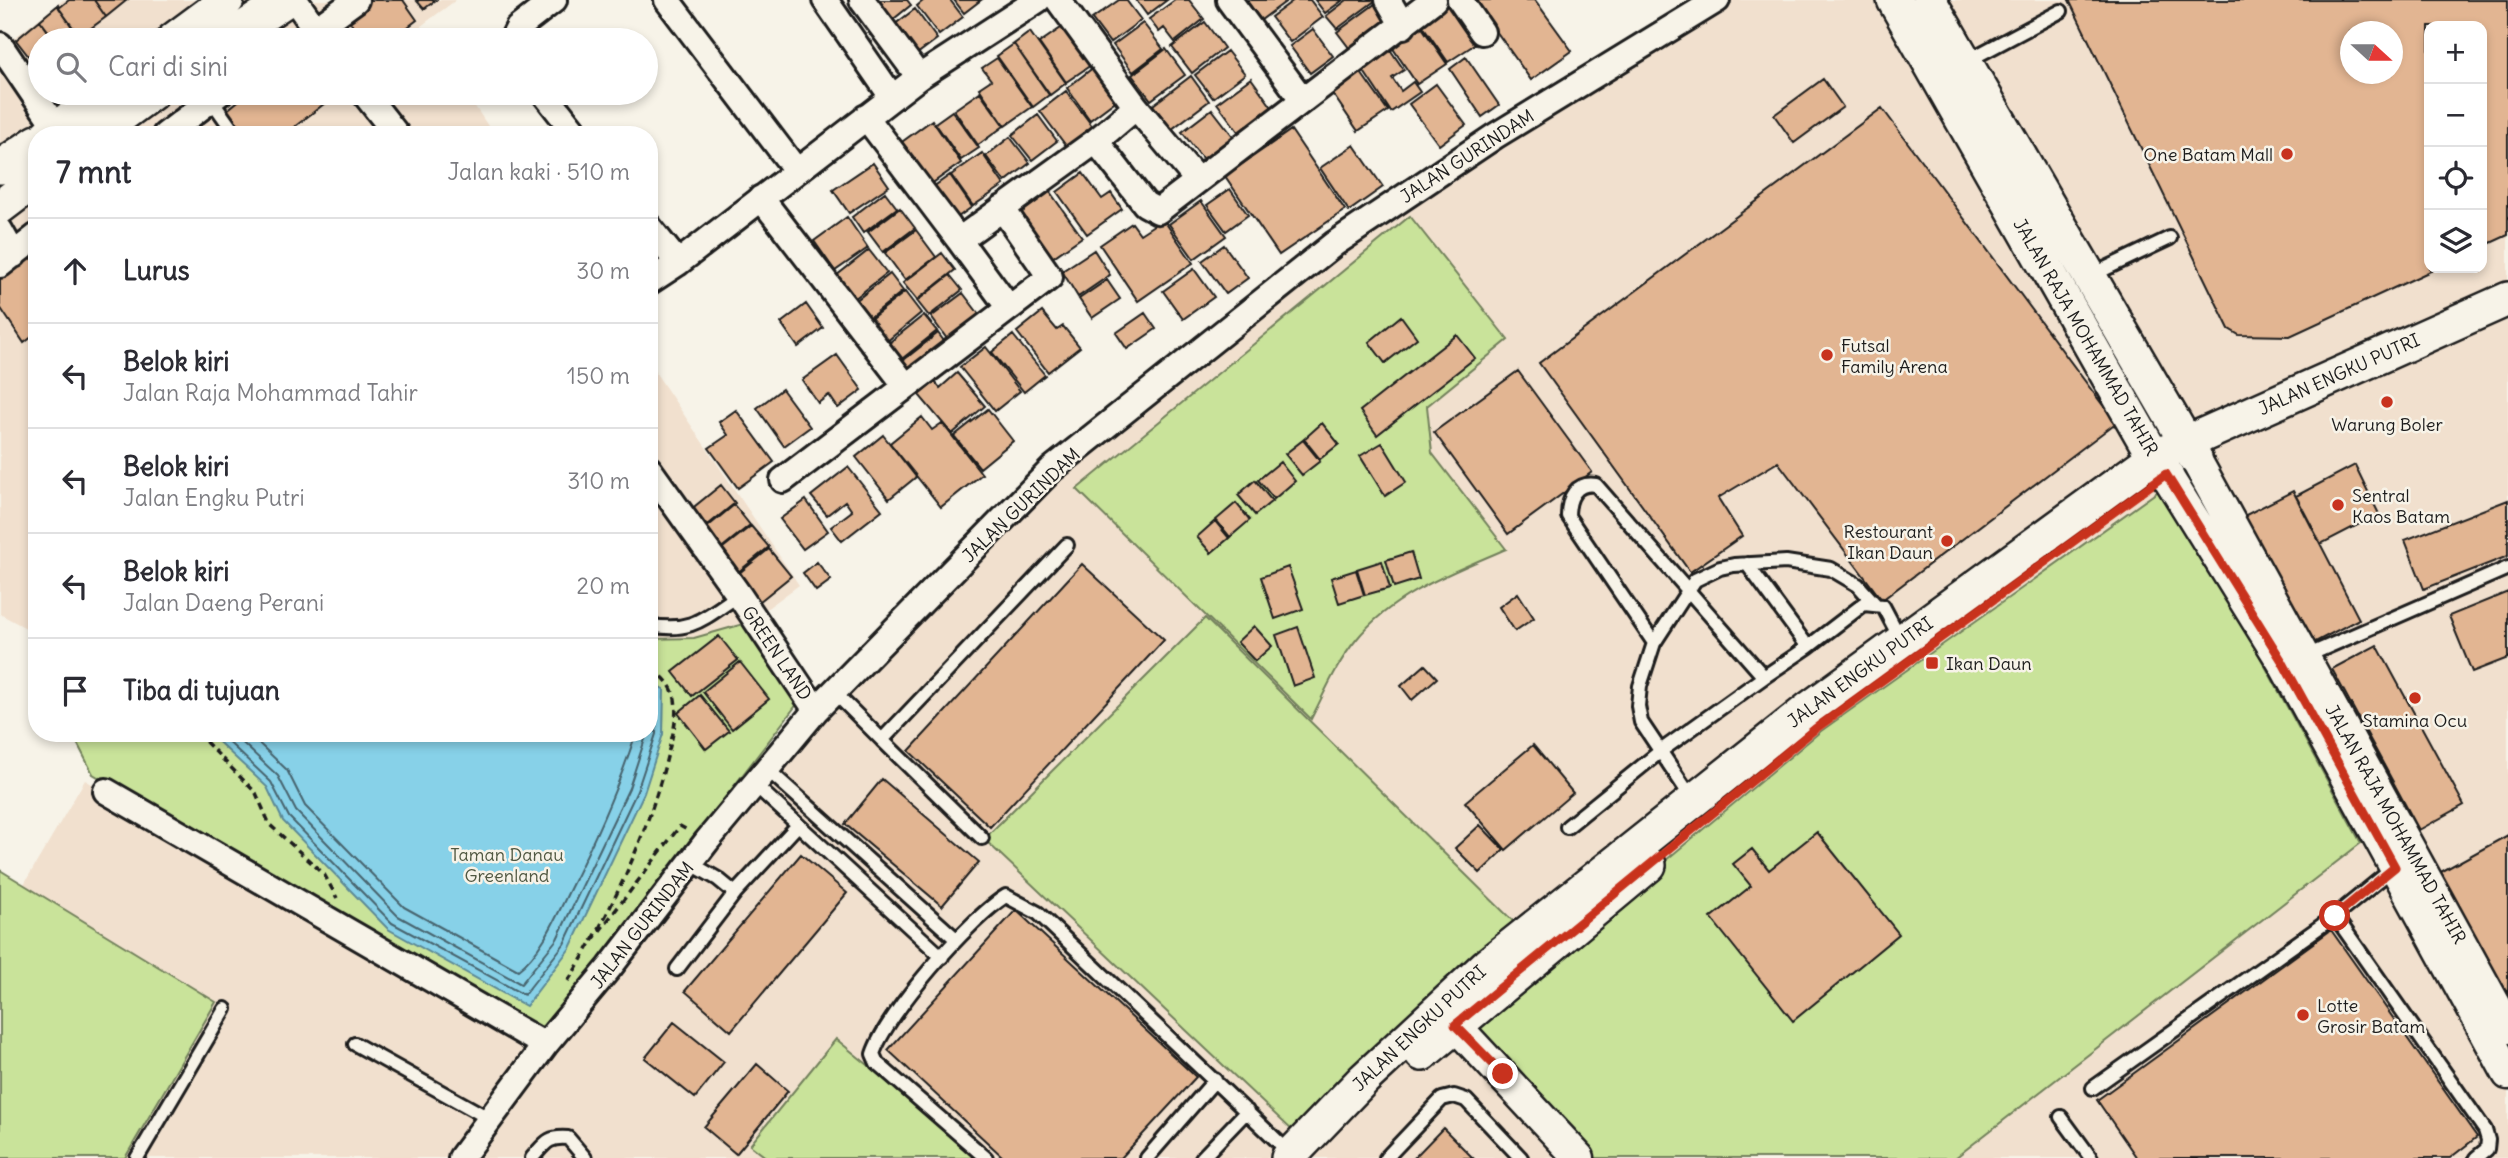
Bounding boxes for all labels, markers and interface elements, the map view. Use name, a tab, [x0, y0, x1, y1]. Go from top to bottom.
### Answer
north arrow	[2340, 21, 2403, 84]
map controls	[2424, 21, 2487, 273]
button: +	[2424, 21, 2487, 84]
search box	[28, 28, 658, 105]
icon: search	[52, 48, 90, 86]
text: Cari di sini	[108, 50, 228, 83]
button: −	[2424, 84, 2487, 147]
street label: JALAN GURINDAM	[1396, 104, 1538, 208]
place label: One Batam Mall	[2143, 143, 2273, 166]
marker: One Batam Mall	[2279, 146, 2295, 162]
button: locate	[2424, 147, 2487, 210]
text: 7 mnt	[56, 153, 131, 191]
text: Jalan kaki · 510 m	[447, 157, 630, 186]
button: layers	[2424, 210, 2487, 273]
street label: JALAN RAJA MOHAMMAD TAHIR	[2009, 214, 2163, 460]
icon: ahead	[56, 252, 94, 290]
text: Lurus	[123, 254, 190, 287]
text: 30 m	[576, 256, 630, 285]
street label: JALAN ENGKU PUTRI	[2255, 328, 2423, 420]
place label: Futsal Family Arena	[1841, 334, 1948, 378]
text: Belok kiri	[123, 345, 229, 378]
marker: Futsal Family Arena	[1819, 347, 1835, 363]
icon: left	[56, 357, 94, 395]
text: 150 m	[567, 361, 630, 390]
text: Jalan Raja Mohammad Tahir	[123, 378, 418, 407]
marker: Warung Boler	[2379, 394, 2395, 410]
place label: Warung Boler	[2331, 413, 2443, 436]
street label: JALAN GURINDAM	[957, 443, 1085, 567]
text: Belok kiri	[123, 450, 229, 483]
icon: left	[56, 462, 94, 500]
text: 310 m	[567, 466, 630, 495]
text: Jalan Engku Putri	[123, 483, 305, 512]
place label: Sentral Kaos Batam	[2352, 484, 2450, 528]
marker: Sentral Kaos Batam	[2330, 497, 2346, 513]
place label: Restourant Ikan Daun	[1844, 520, 1933, 564]
marker: Restourant Ikan Daun	[1939, 533, 1955, 549]
text: Belok kiri	[123, 555, 229, 588]
icon: left	[56, 567, 94, 605]
text: 20 m	[577, 571, 630, 600]
text: Jalan Daeng Perani	[123, 588, 324, 617]
street label: GREEN LAND	[737, 601, 817, 705]
street label: JALAN ENGKU PUTRI	[1783, 611, 1937, 733]
place label: Ikan Daun	[1946, 652, 2032, 675]
marker: Ikan Daun	[1924, 655, 1940, 671]
icon: arrive	[56, 672, 94, 710]
text: Tiba di tujuan	[123, 674, 280, 707]
marker: Stamina Ocu	[2407, 690, 2423, 706]
street label: JALAN RAJA MOHAMMAD TAHIR	[2320, 700, 2472, 948]
place label: Stamina Ocu	[2363, 709, 2467, 732]
park label: Taman Danau Greenland	[450, 843, 564, 887]
street label: JALAN GURINDAM	[585, 857, 699, 993]
route start	[2319, 900, 2350, 931]
street label: JALAN ENGKU PUTRI	[1347, 960, 1491, 1096]
place label: Lotte Grosir Batam	[2317, 994, 2426, 1038]
marker: Lotte Grosir Batam	[2295, 1007, 2311, 1023]
route end	[1487, 1058, 1518, 1089]

